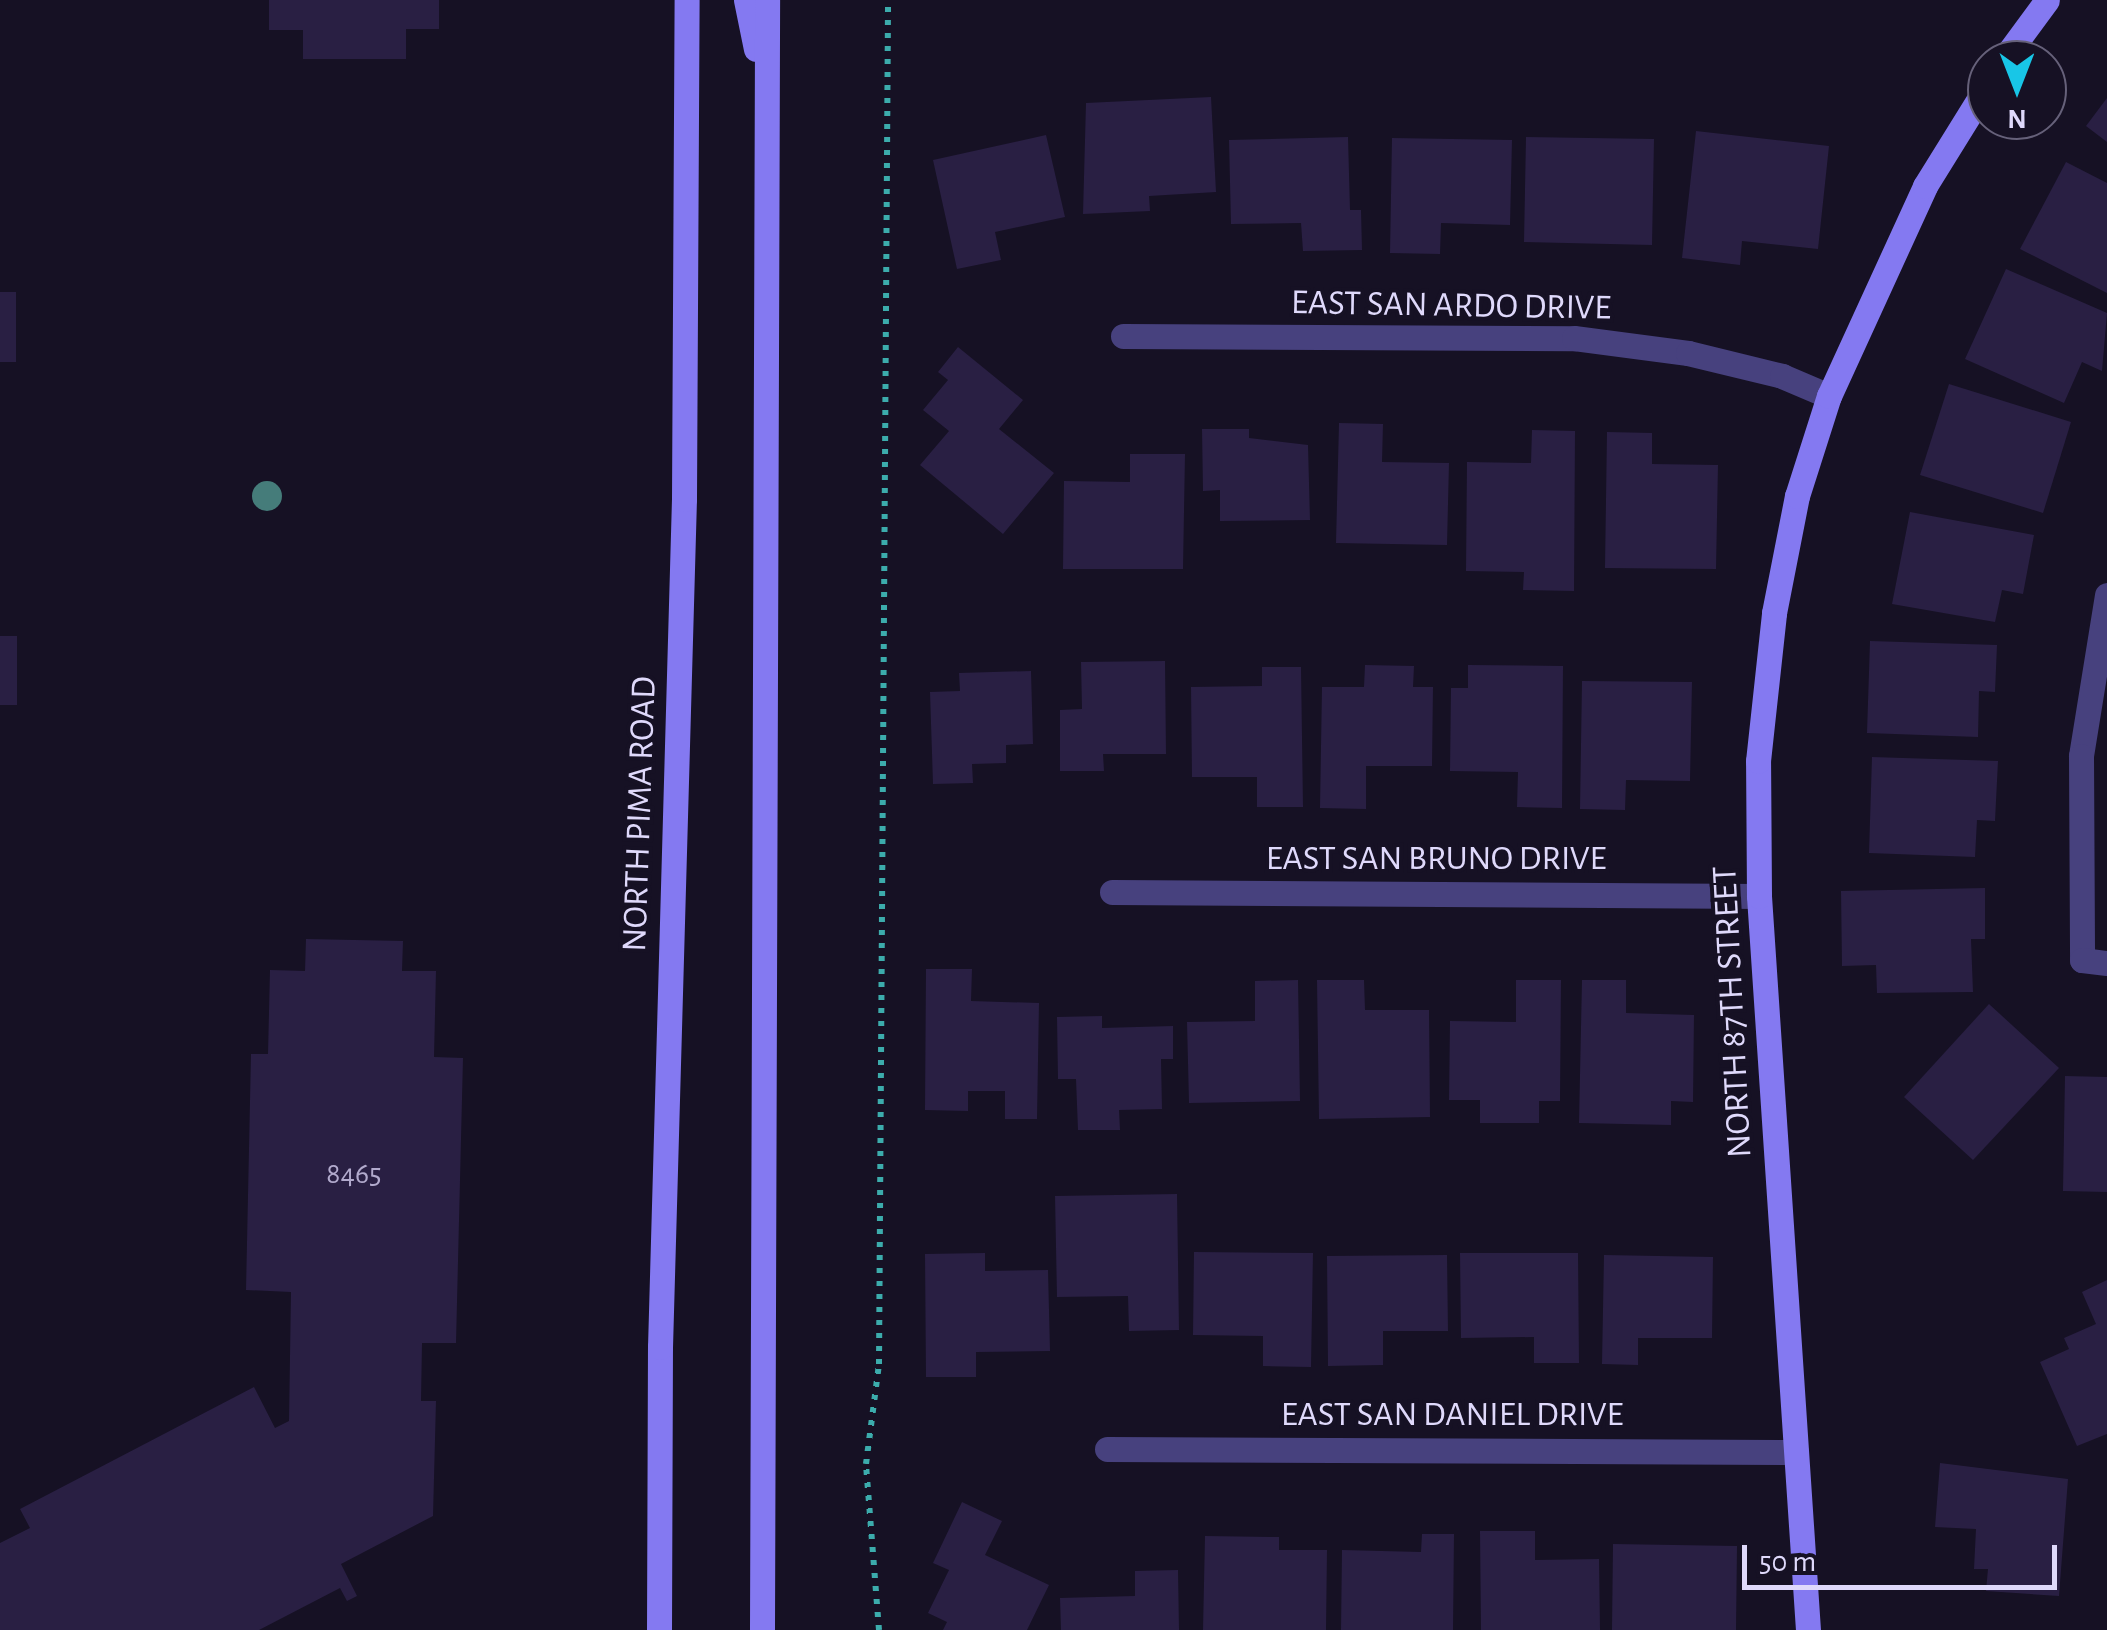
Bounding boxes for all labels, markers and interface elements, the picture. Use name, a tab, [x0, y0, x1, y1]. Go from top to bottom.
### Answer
north arrow	[1967, 40, 2067, 140]
text: N	[2007, 104, 2027, 132]
street label: EAST SAN ARDO DRIVE	[1291, 282, 1611, 330]
street label: NORTH PIMA ROAD	[614, 676, 666, 952]
street label: EAST SAN BRUNO DRIVE	[1266, 838, 1606, 880]
street label: NORTH 87TH STREET	[1704, 865, 1762, 1159]
house number: 8465	[326, 1156, 382, 1192]
street label: EAST SAN DANIEL DRIVE	[1281, 1394, 1623, 1436]
scale bar	[1747, 1525, 2062, 1587]
text: 50 m	[1759, 1547, 1816, 1577]

